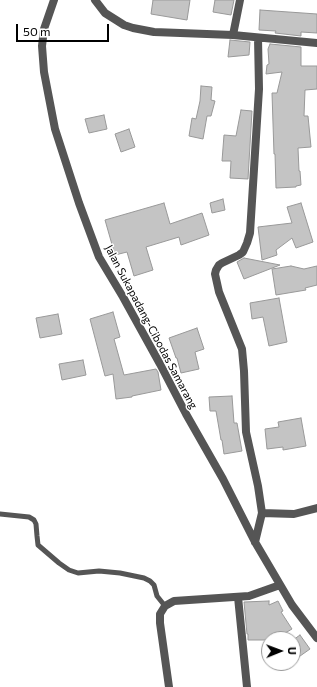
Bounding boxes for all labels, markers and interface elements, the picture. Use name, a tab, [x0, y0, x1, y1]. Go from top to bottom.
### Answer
scale bar	[18, 16, 111, 42]
text: 50 m	[23, 24, 51, 38]
street label: Jalan Sukapadang-Cibodas Samarang	[102, 243, 200, 411]
north arrow	[261, 631, 301, 671]
text: U	[286, 647, 299, 655]

